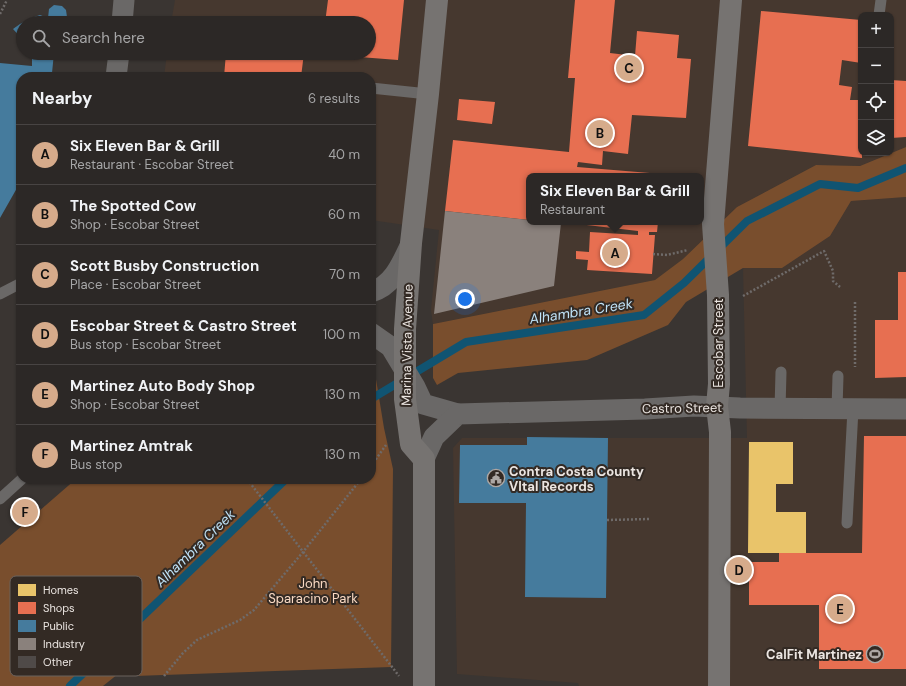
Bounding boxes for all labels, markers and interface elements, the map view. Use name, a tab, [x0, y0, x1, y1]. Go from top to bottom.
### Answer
map controls	[858, 12, 894, 156]
button: +	[858, 12, 894, 48]
search box	[16, 16, 376, 60]
icon: search	[30, 27, 52, 49]
text: Search here	[62, 28, 145, 48]
button: −	[858, 48, 894, 84]
pin: C	[616, 53, 642, 83]
button: locate	[858, 84, 894, 120]
text: Nearby	[32, 87, 92, 109]
text: 6 results	[308, 90, 360, 107]
pin: B	[587, 118, 613, 148]
button: layers	[858, 120, 894, 156]
text: Six Eleven Bar & Grill	[70, 136, 220, 156]
text: A	[40, 146, 50, 163]
text: 40 m	[328, 146, 360, 163]
text: Restaurant · Escobar Street	[70, 156, 234, 173]
popup	[526, 173, 704, 225]
text: Six Eleven Bar & Grill	[540, 181, 690, 201]
text: The Spotted Cow	[70, 196, 196, 216]
text: Restaurant	[540, 201, 605, 218]
text: B	[41, 206, 49, 223]
text: 60 m	[328, 206, 360, 223]
text: Shop · Escobar Street	[70, 216, 200, 233]
pin: A	[602, 238, 628, 268]
text: Scott Busby Construction	[70, 256, 259, 276]
text: C	[40, 266, 50, 283]
text: 70 m	[329, 266, 360, 283]
text: Place · Escobar Street	[70, 276, 201, 293]
street label: Marina Vista Avenue	[397, 284, 417, 406]
your location	[455, 289, 475, 309]
water label: Alhambra Creek	[527, 294, 635, 328]
street label: Escobar Street	[710, 298, 727, 388]
text: Escobar Street & Castro Street	[70, 316, 297, 336]
text: D	[40, 326, 50, 343]
text: 100 m	[323, 326, 360, 343]
text: Bus stop · Escobar Street	[70, 336, 221, 353]
text: Martinez Auto Body Shop	[70, 376, 255, 396]
text: E	[41, 386, 49, 403]
text: 130 m	[324, 386, 360, 403]
text: Shop · Escobar Street	[70, 396, 200, 413]
street label: Castro Street	[642, 399, 722, 417]
text: Martinez Amtrak	[70, 436, 193, 456]
text: F	[41, 446, 49, 463]
text: 130 m	[324, 446, 360, 463]
text: Bus stop	[70, 456, 122, 473]
place label: Contra Costa County VItal Records	[509, 463, 644, 495]
public building icon: Contra Costa County VItal Records	[486, 468, 506, 488]
pin: F	[12, 497, 38, 527]
water label: Alhambra Creek	[150, 505, 239, 591]
pin: D	[726, 555, 752, 585]
park label: John Sparacino Park	[268, 575, 358, 607]
legend	[10, 576, 142, 676]
text: Homes	[43, 583, 79, 597]
pin: E	[827, 594, 853, 624]
text: Shops	[43, 601, 75, 615]
text: Public	[43, 619, 74, 633]
text: Industry	[43, 637, 85, 651]
sports icon: CalFit Martinez	[865, 644, 885, 664]
place label: CalFit Martinez	[766, 646, 862, 663]
text: Other	[43, 655, 72, 669]

